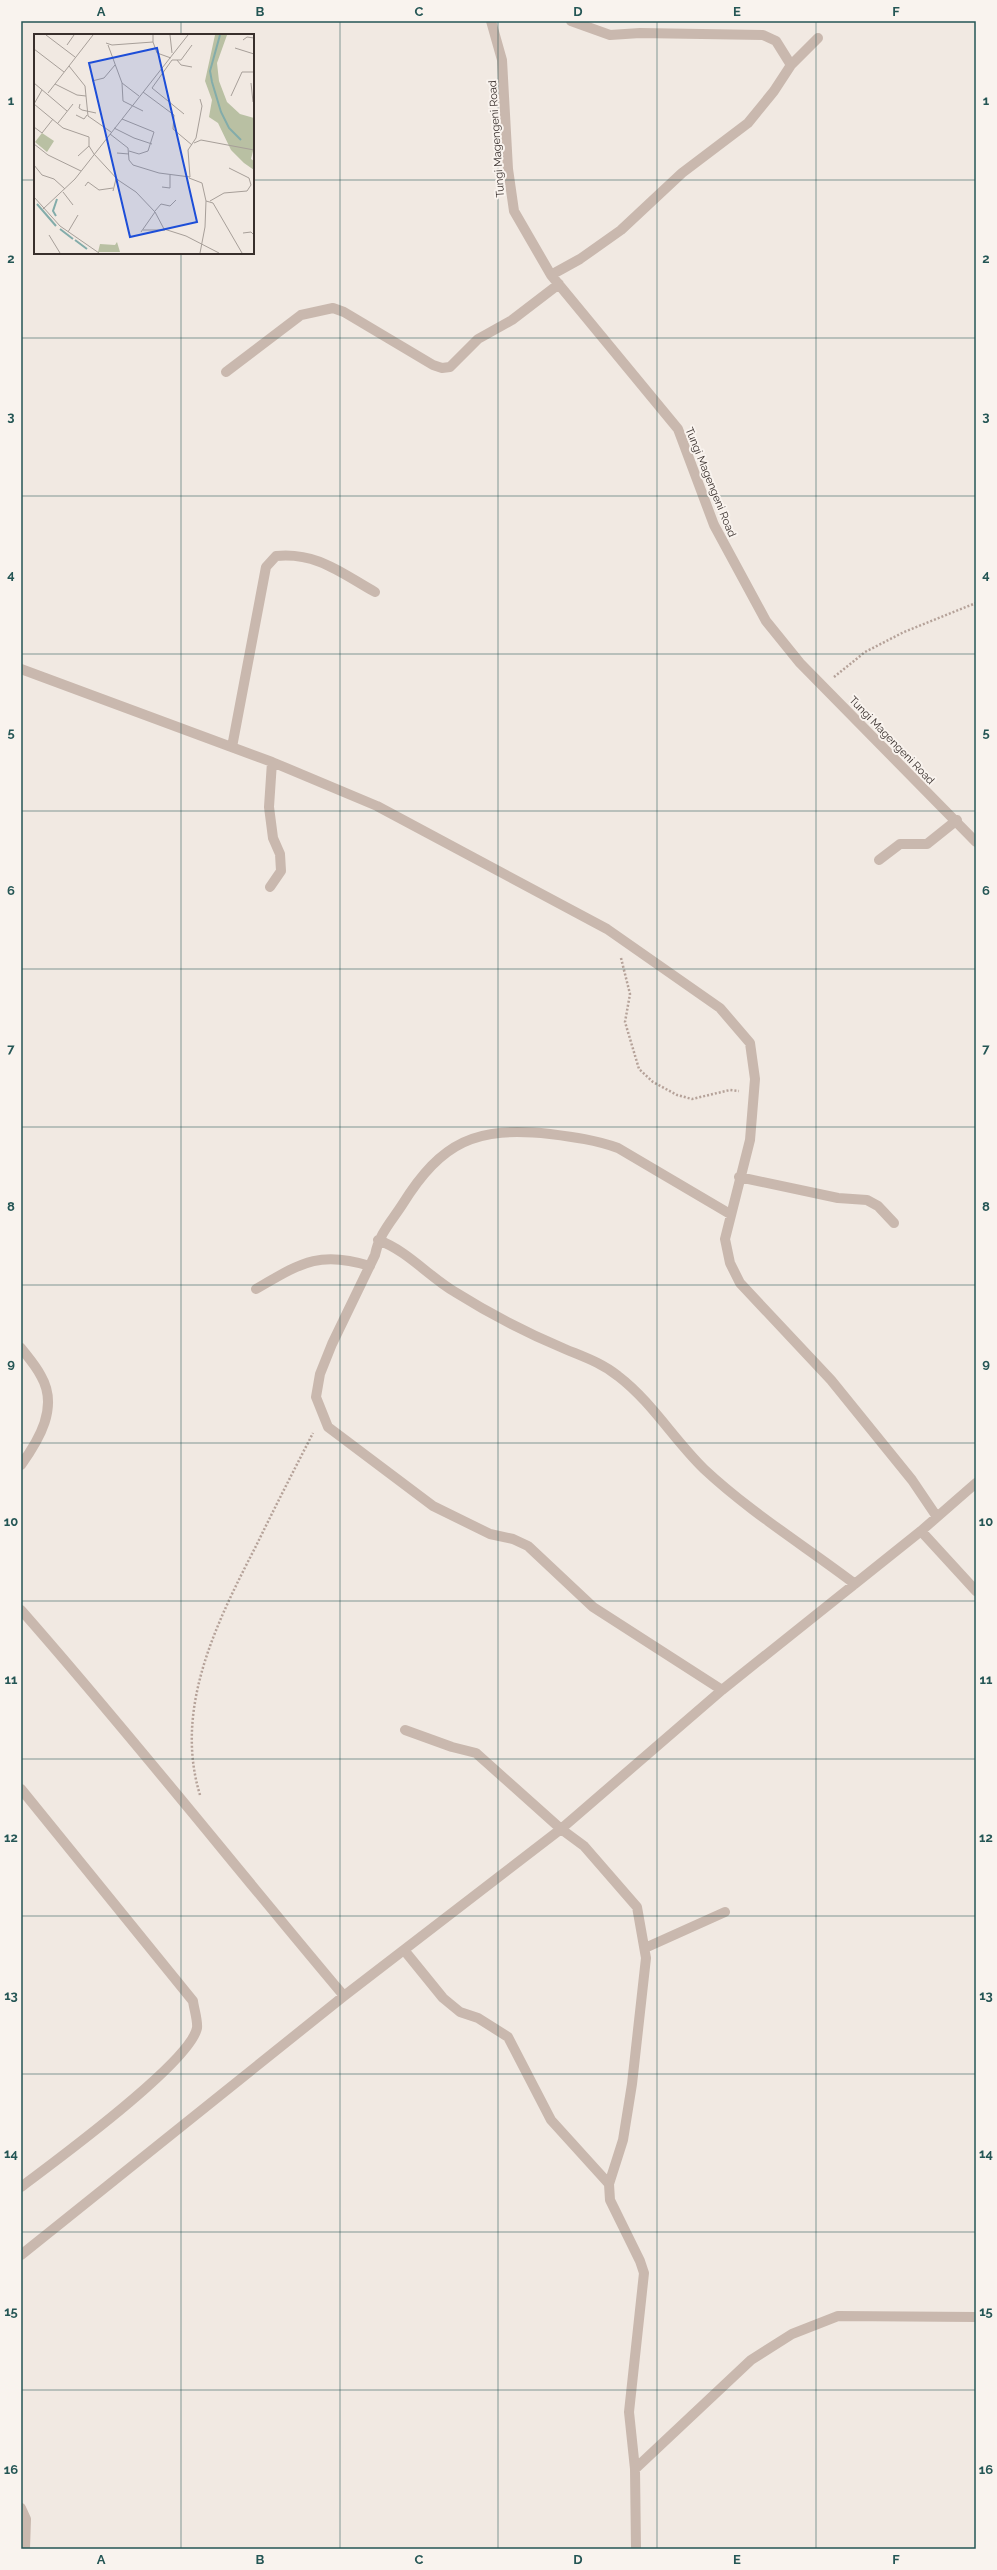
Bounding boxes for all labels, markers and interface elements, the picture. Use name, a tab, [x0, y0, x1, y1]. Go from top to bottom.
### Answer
text: A	[97, 4, 106, 19]
text: B	[256, 4, 265, 19]
text: C	[415, 4, 424, 19]
text: D	[573, 4, 583, 19]
text: E	[733, 4, 741, 19]
text: F	[892, 4, 900, 19]
inset map	[34, 34, 254, 254]
street label: Tungi Magengeni Road	[486, 80, 507, 198]
text: 1	[8, 93, 15, 108]
text: 1	[983, 93, 990, 108]
text: 2	[7, 251, 15, 266]
text: 2	[982, 251, 990, 266]
text: 3	[7, 409, 15, 424]
text: 3	[982, 409, 990, 424]
street label: Tungi Magengeni Road	[683, 425, 739, 539]
text: 4	[7, 567, 15, 582]
text: 4	[982, 567, 990, 582]
street label: Tungi Magengeni Road	[846, 694, 937, 787]
text: 5	[7, 725, 15, 740]
text: 5	[982, 725, 990, 740]
text: 6	[7, 883, 15, 898]
text: 6	[982, 883, 990, 898]
text: 7	[7, 1041, 15, 1056]
text: 7	[982, 1041, 990, 1056]
text: 8	[7, 1199, 15, 1214]
text: 8	[982, 1199, 990, 1214]
text: 9	[7, 1356, 15, 1371]
text: 9	[982, 1356, 990, 1371]
text: 10	[4, 1514, 18, 1529]
text: 10	[979, 1514, 993, 1529]
text: 11	[5, 1672, 18, 1687]
text: 11	[980, 1672, 993, 1687]
text: 12	[4, 1830, 18, 1845]
text: 12	[979, 1830, 993, 1845]
text: 13	[4, 1988, 18, 2003]
text: 13	[979, 1988, 993, 2003]
text: 14	[4, 2146, 18, 2161]
text: 14	[979, 2146, 993, 2161]
text: 15	[4, 2304, 18, 2319]
text: 15	[979, 2304, 993, 2319]
text: 16	[4, 2462, 18, 2477]
text: 16	[979, 2462, 993, 2477]
text: A	[97, 2552, 106, 2567]
text: B	[256, 2552, 265, 2567]
text: C	[415, 2552, 424, 2567]
text: D	[573, 2552, 583, 2567]
text: E	[733, 2552, 741, 2567]
text: F	[892, 2552, 900, 2567]

